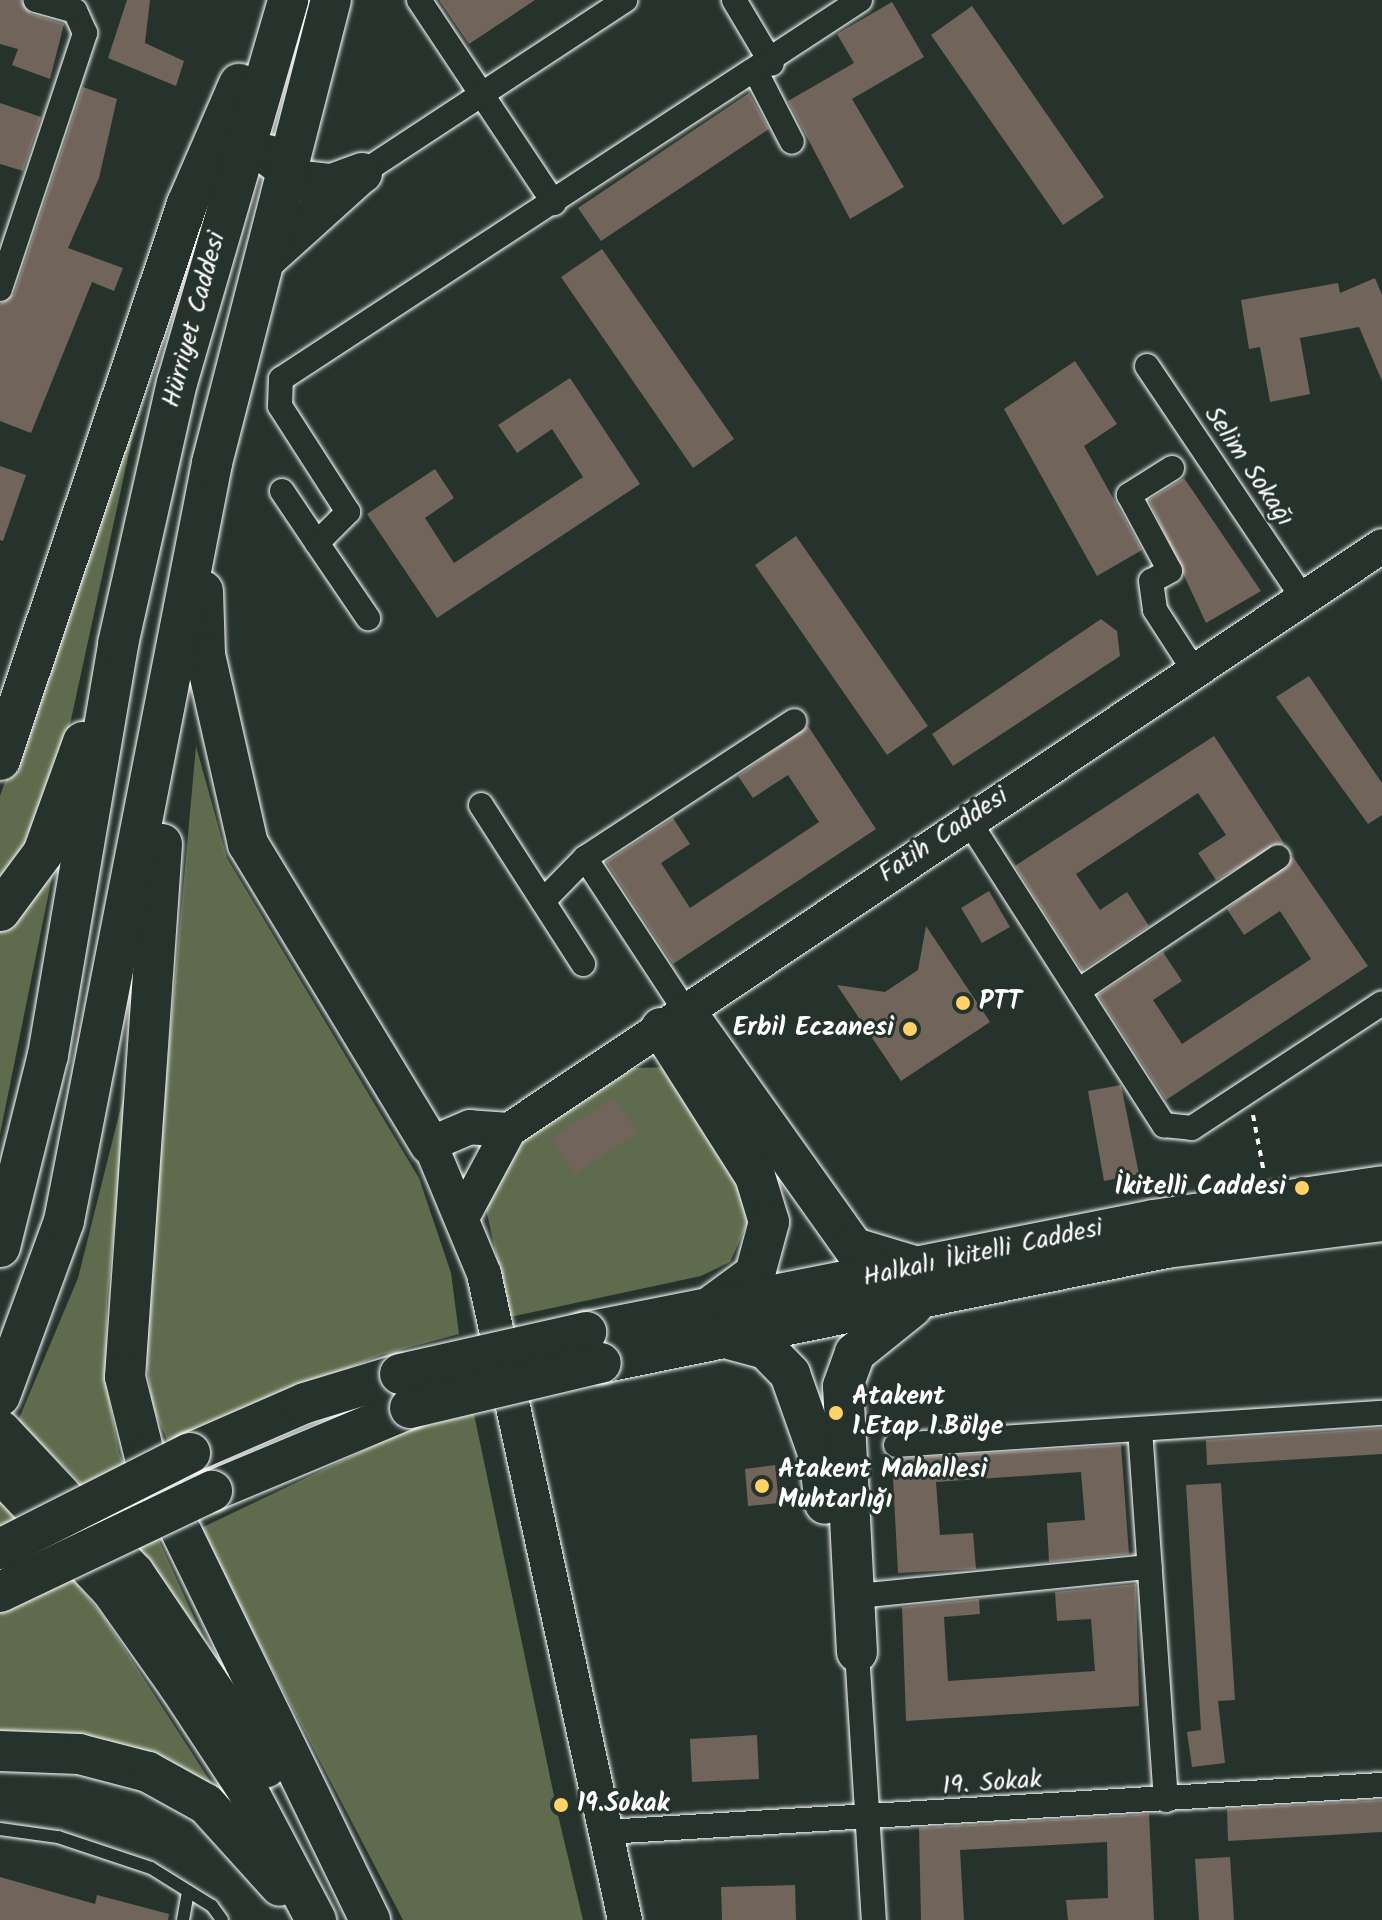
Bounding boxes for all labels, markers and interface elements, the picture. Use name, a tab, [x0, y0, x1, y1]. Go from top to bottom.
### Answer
street label: Hürriyet Caddesi	[157, 229, 233, 411]
street label: Selim Sokağı	[1196, 401, 1300, 533]
street label: Fatih Caddesi	[873, 781, 1015, 891]
place label: PTT	[979, 987, 1022, 1019]
marker: PTT	[954, 994, 972, 1012]
place label: Erbil Eczanesi	[733, 1013, 894, 1045]
marker: Erbil Eczanesi	[901, 1020, 919, 1038]
place label: İkitelli Caddesi	[1114, 1172, 1286, 1204]
marker: İkitelli Caddesi	[1293, 1179, 1311, 1197]
street label: Halkalı İkitelli Caddesi	[860, 1213, 1106, 1295]
place label: Atakent 1.Etap 1.Bölge	[852, 1382, 1003, 1444]
marker: Atakent 1.Etap 1.Bölge	[827, 1404, 845, 1422]
place label: Atakent Mahallesi Muhtarlığı	[778, 1455, 987, 1516]
marker: Atakent Mahallesi Muhtarlığı	[753, 1477, 771, 1495]
street label: 19. Sokak	[941, 1765, 1043, 1803]
place label: 19.Sokak	[577, 1789, 669, 1821]
marker: 19.Sokak	[552, 1796, 570, 1814]

